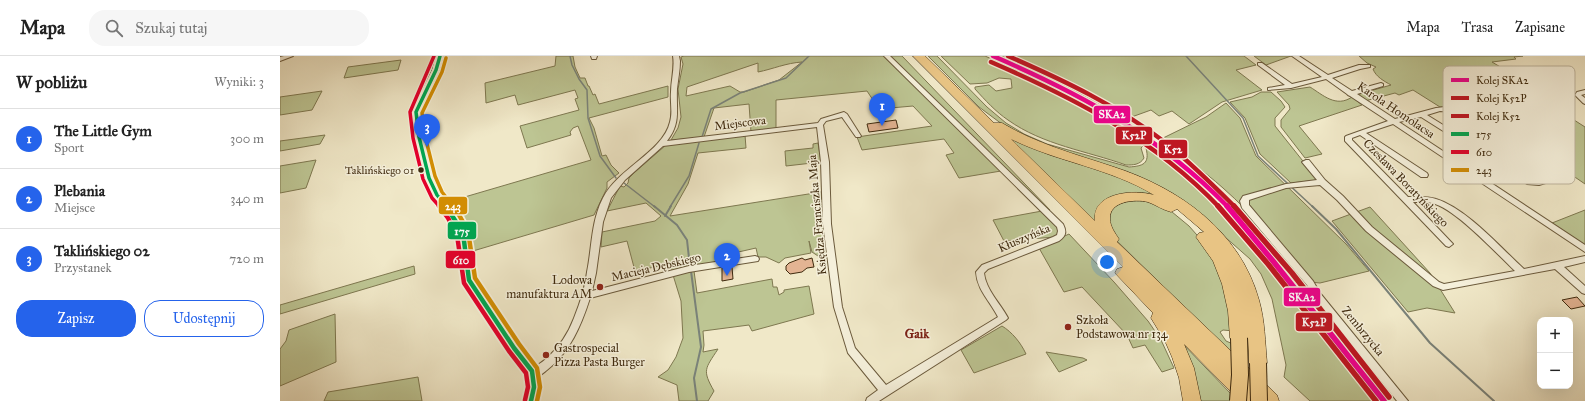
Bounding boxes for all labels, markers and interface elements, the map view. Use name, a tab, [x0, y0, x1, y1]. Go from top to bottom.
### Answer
search box	[89, 10, 369, 46]
text: Mapa	[20, 16, 65, 39]
icon: search	[103, 17, 125, 39]
text: Szukaj tutaj	[135, 19, 208, 37]
text: Mapa	[1406, 19, 1440, 36]
text: Trasa	[1462, 19, 1493, 36]
text: Zapisane	[1515, 19, 1565, 36]
legend	[1443, 66, 1575, 184]
text: W pobliżu	[16, 72, 87, 93]
text: Wyniki: 3	[214, 74, 264, 90]
text: Kolej SKA2	[1476, 74, 1529, 87]
street label: Karola Homolacsa	[1355, 79, 1438, 142]
text: Kolej K52P	[1476, 92, 1527, 105]
pin: 1	[869, 93, 895, 126]
line badge: SKA2	[1093, 105, 1131, 124]
text: SKA2	[1099, 108, 1126, 121]
text: Kolej K52	[1476, 110, 1521, 123]
street label: Miejscowa	[713, 113, 768, 133]
pin: 3	[414, 114, 440, 147]
text: The Little Gym	[54, 122, 152, 140]
line badge: K52P	[1115, 126, 1153, 145]
text: 175	[1476, 128, 1491, 141]
text: K52P	[1122, 129, 1147, 142]
text: 1	[26, 131, 32, 147]
text: 300 m	[230, 131, 264, 147]
street label: Czesława Boratyńskiego	[1360, 136, 1452, 231]
line badge: K52	[1158, 139, 1188, 159]
text: Sport	[54, 140, 84, 156]
text: K52	[1164, 143, 1183, 156]
text: 610	[1476, 146, 1492, 159]
street label: Księdza Franciszka Maja	[805, 153, 829, 276]
place label: Taklińskiego 01	[345, 164, 414, 177]
text: 243	[1476, 164, 1492, 177]
marker: Taklińskiego 01	[416, 165, 426, 175]
text: Plebania	[54, 182, 105, 200]
text: 2	[26, 191, 32, 207]
text: 340 m	[230, 191, 264, 207]
line badge: 243	[438, 196, 468, 215]
text: Miejsce	[54, 200, 95, 216]
text: 243	[445, 200, 461, 214]
street label: Kłuszyńska	[996, 220, 1053, 255]
line badge: 175	[447, 221, 477, 240]
text: 175	[454, 225, 471, 238]
text: Taklińskiego 02	[54, 242, 150, 260]
pin: 2	[714, 243, 740, 276]
line badge: 610	[445, 250, 476, 269]
street label: Macieja Dębskiego	[610, 250, 702, 285]
text: 3	[26, 251, 32, 267]
text: 720 m	[229, 251, 264, 267]
your location	[1097, 252, 1117, 272]
text: 610	[453, 254, 470, 267]
text: Przystanek	[54, 260, 112, 276]
place label: Lodowa manufaktura AM	[506, 273, 593, 301]
marker: Lodowa manufaktura AM	[595, 282, 605, 292]
line badge: SKA2	[1283, 287, 1321, 307]
text: SKA2	[1289, 291, 1316, 304]
button: Zapisz	[16, 300, 136, 337]
button: Udostępnij	[144, 300, 264, 337]
street label: Zembrzycka	[1339, 303, 1388, 359]
line badge: K52P	[1295, 312, 1333, 332]
place label: Szkoła Podstawowa nr 134	[1076, 313, 1168, 341]
text: K52P	[1302, 316, 1327, 329]
map controls	[1537, 317, 1573, 389]
button: +	[1537, 317, 1573, 353]
marker: Szkoła Podstawowa nr 134	[1063, 322, 1073, 332]
district label: Gaik	[905, 326, 930, 342]
place label: Gastrospecial Pizza Pasta Burger	[554, 341, 645, 370]
marker: Gastrospecial Pizza Pasta Burger	[541, 350, 551, 360]
button: −	[1537, 353, 1573, 389]

